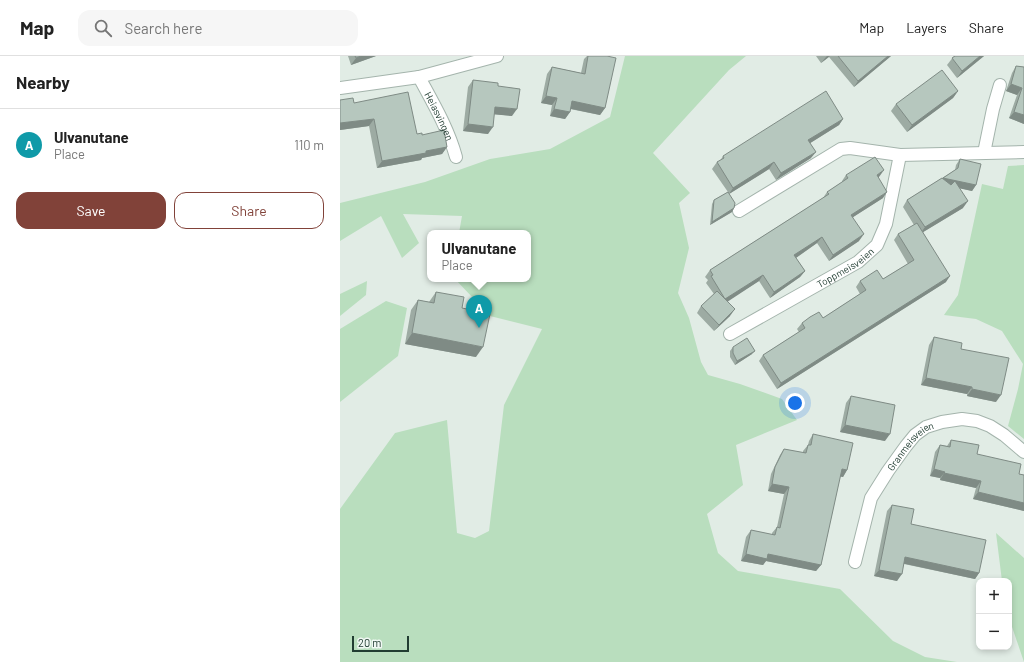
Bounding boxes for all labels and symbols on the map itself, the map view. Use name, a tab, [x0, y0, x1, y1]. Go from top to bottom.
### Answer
street label: Heiasvingen	[422, 90, 456, 142]
street label: Toppmeisveien	[814, 245, 876, 290]
pin: A	[466, 295, 492, 328]
your location	[785, 393, 805, 413]
street label: Granmeisveien	[884, 419, 935, 473]
scale bar	[352, 634, 409, 653]

